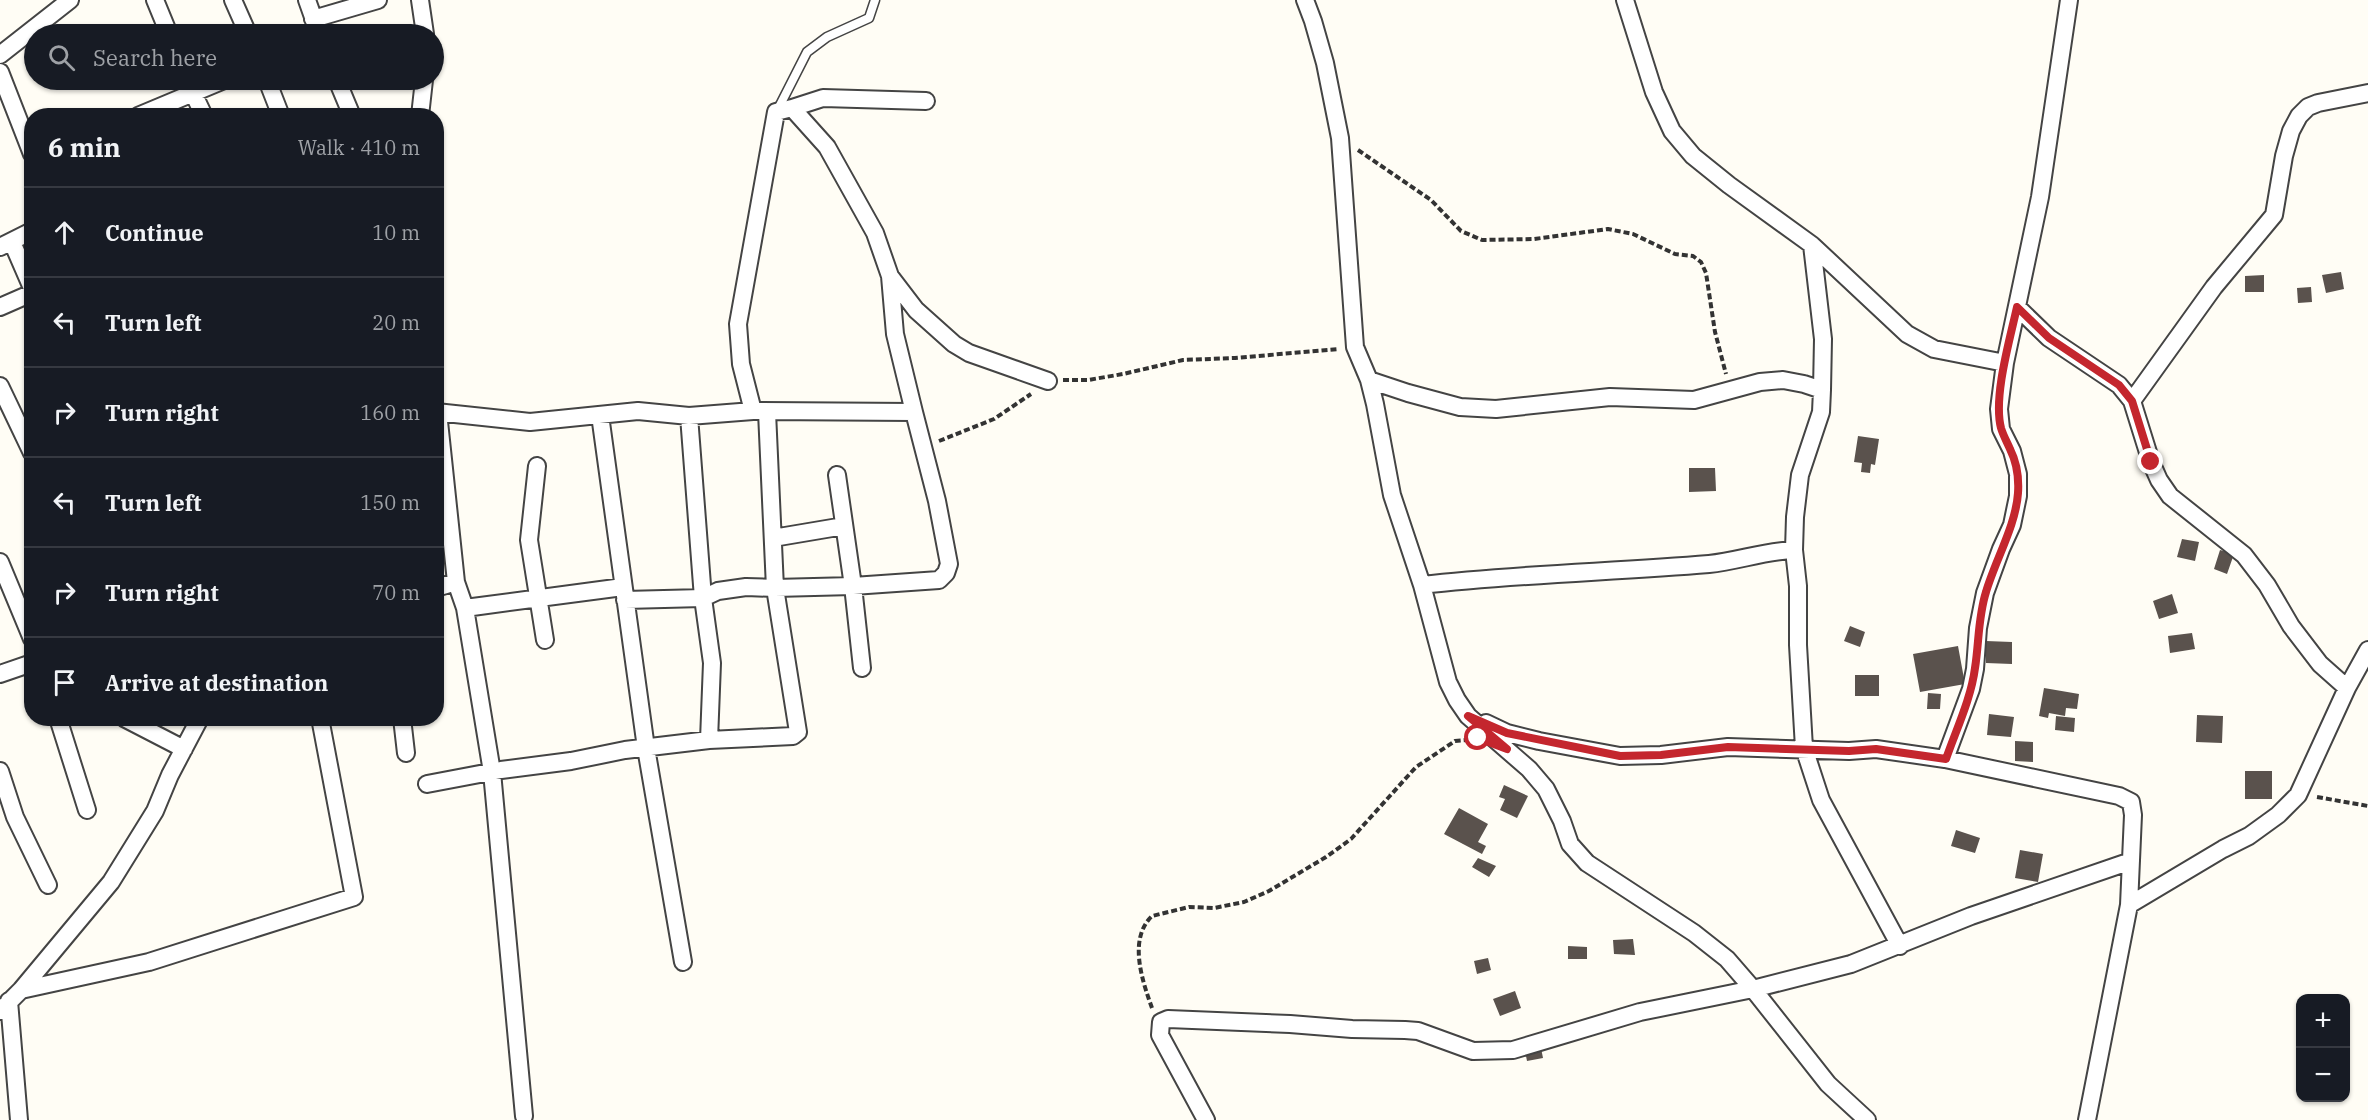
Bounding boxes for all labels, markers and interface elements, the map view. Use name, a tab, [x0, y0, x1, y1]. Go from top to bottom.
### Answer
search box	[24, 24, 444, 90]
icon: search	[45, 41, 78, 74]
text: Search here	[93, 43, 217, 72]
text: 6 min	[48, 130, 121, 164]
text: Walk · 410 m	[298, 134, 420, 161]
icon: ahead	[48, 216, 81, 249]
text: Continue	[105, 218, 204, 247]
text: 10 m	[372, 219, 420, 246]
icon: left	[48, 306, 81, 339]
text: Turn left	[105, 308, 201, 337]
text: 20 m	[372, 309, 420, 336]
icon: right	[48, 396, 81, 429]
text: Turn right	[105, 398, 219, 427]
text: 160 m	[360, 399, 420, 426]
route end	[2137, 448, 2163, 474]
icon: left	[48, 486, 81, 519]
text: Turn left	[105, 488, 201, 517]
text: 150 m	[360, 489, 420, 516]
icon: right	[48, 576, 81, 609]
text: Turn right	[105, 578, 219, 607]
text: 70 m	[372, 579, 420, 606]
icon: arrive	[48, 666, 81, 699]
text: Arrive at destination	[105, 668, 328, 697]
route start	[1464, 724, 1490, 750]
map controls	[2296, 994, 2350, 1102]
button: +	[2296, 994, 2350, 1048]
button: −	[2296, 1048, 2350, 1102]

